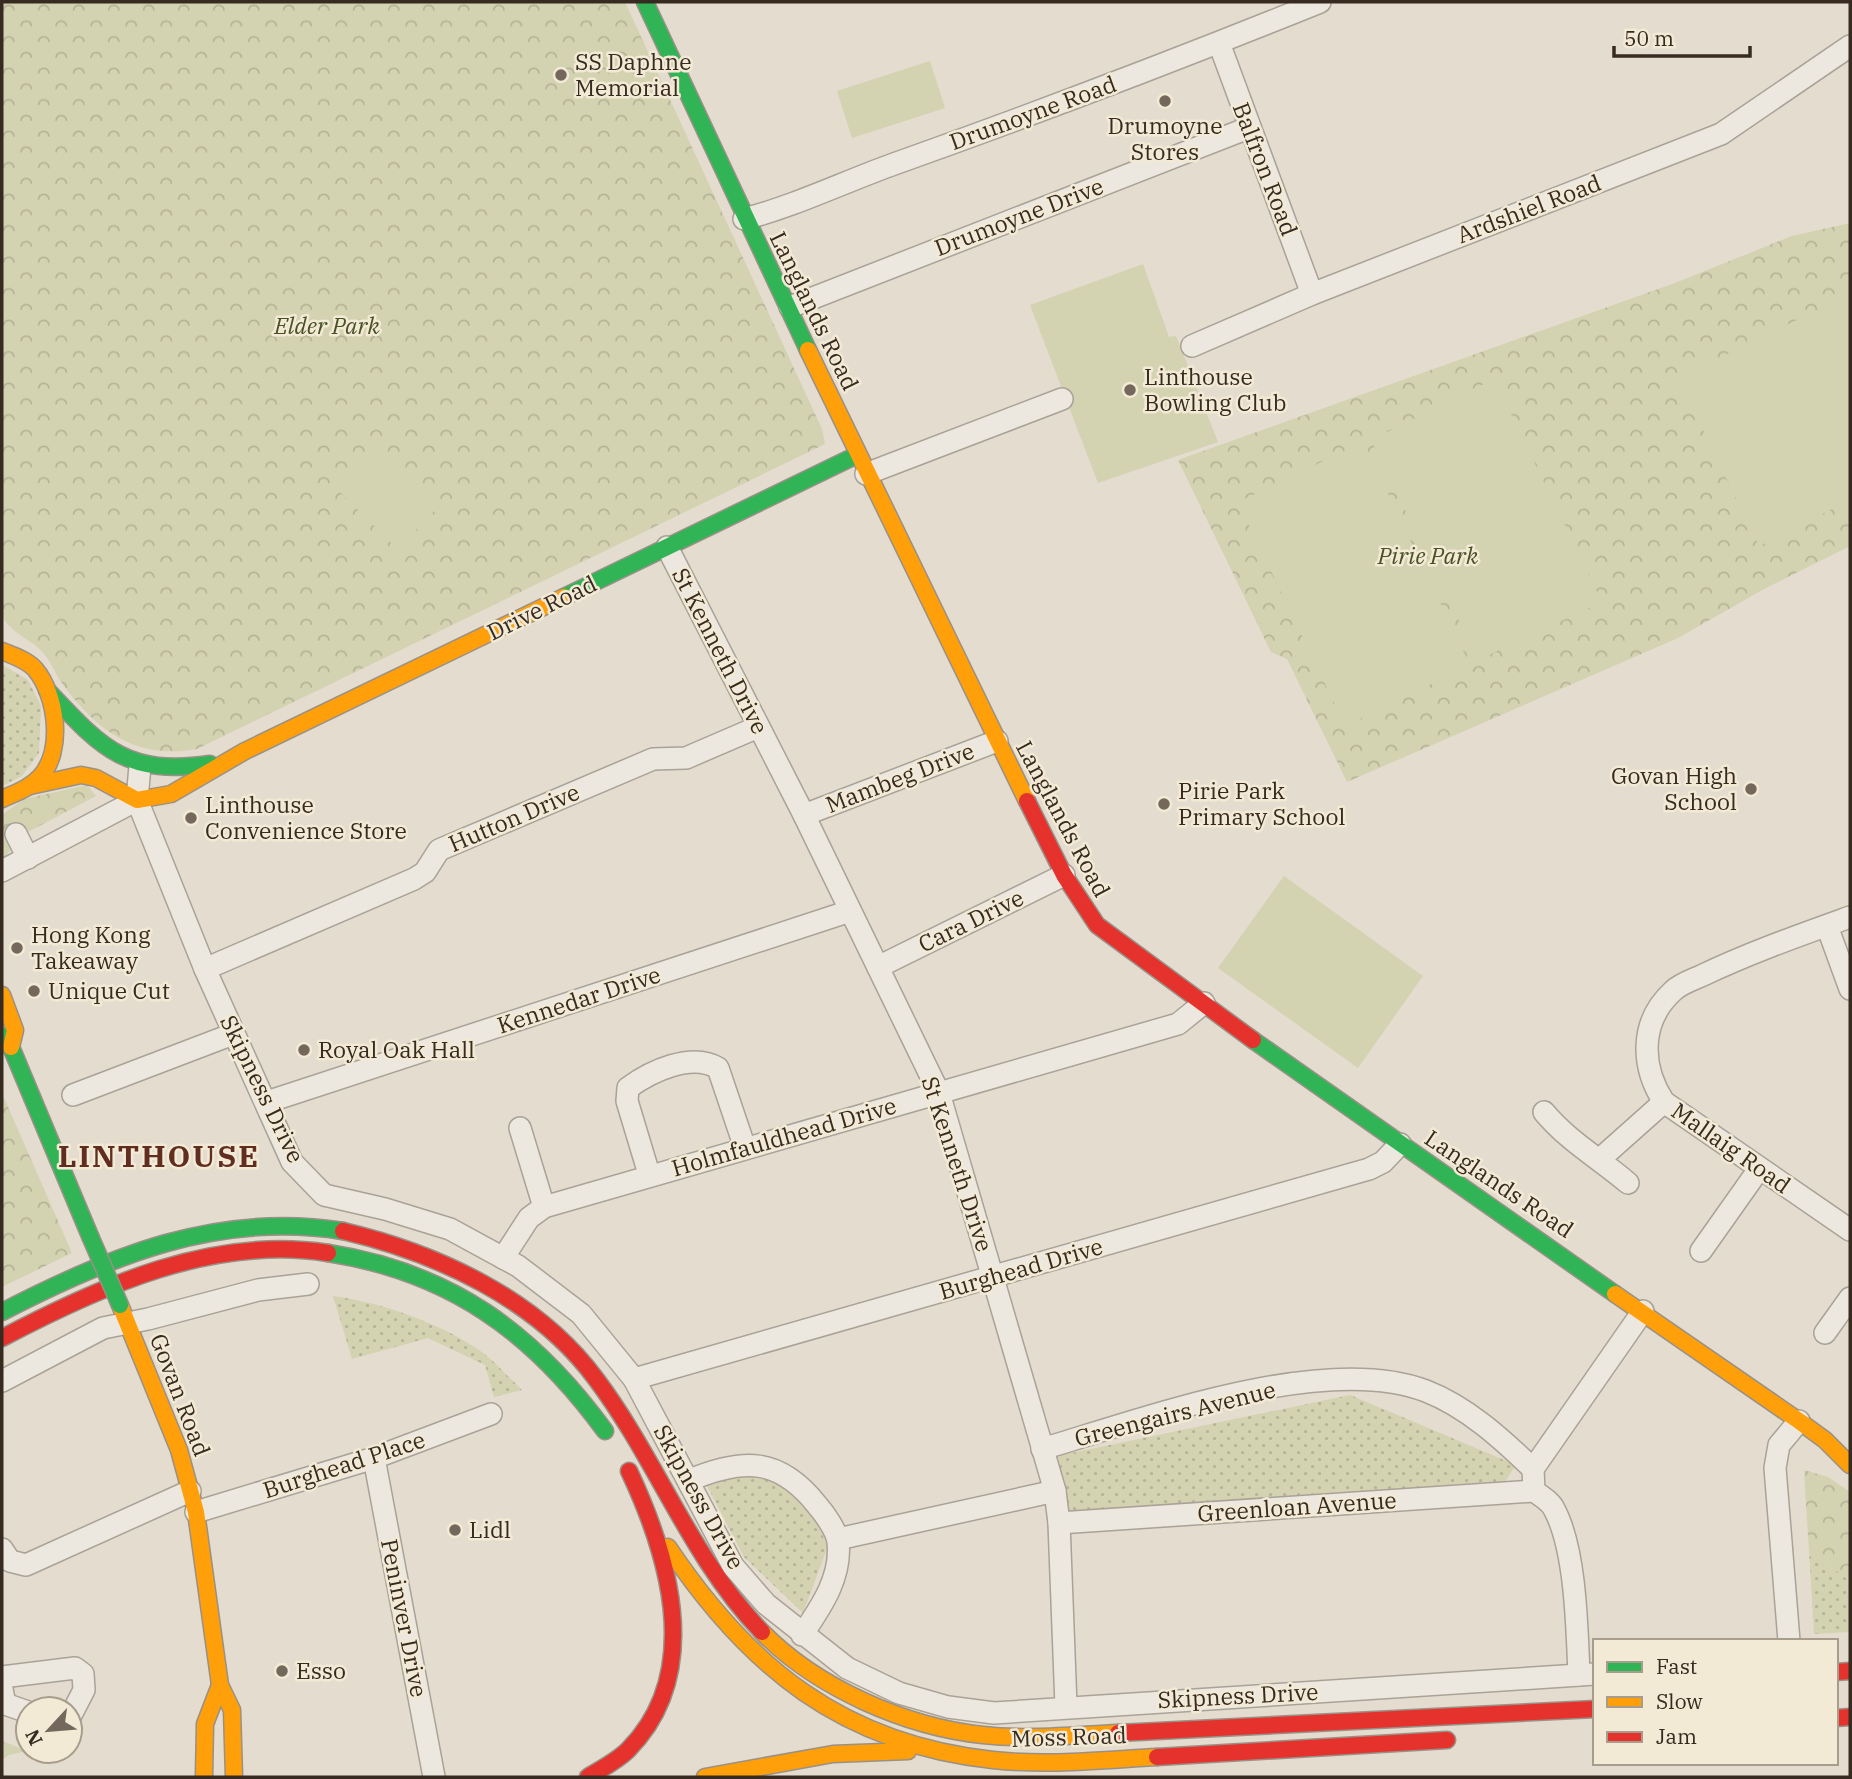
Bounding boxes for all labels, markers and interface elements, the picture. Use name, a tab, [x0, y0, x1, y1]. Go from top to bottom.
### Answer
scale bar	[1614, 14, 1750, 58]
text: 50 m	[1624, 24, 1674, 52]
place label: SS Daphne Memorial	[575, 46, 692, 102]
marker: SS Daphne Memorial	[553, 67, 569, 83]
street label: Drumoyne Road	[945, 68, 1120, 156]
marker: Drumoyne Stores	[1157, 93, 1173, 109]
street label: Balfron Road	[1227, 98, 1305, 240]
place label: Drumoyne Stores	[1107, 110, 1223, 166]
street label: Ardshiel Road	[1452, 167, 1605, 249]
street label: Drumoyne Drive	[930, 170, 1107, 262]
street label: Langlands Road	[764, 226, 866, 395]
park label: Elder Park	[273, 310, 381, 340]
place label: Linthouse Bowling Club	[1144, 361, 1287, 417]
marker: Linthouse Bowling Club	[1122, 382, 1138, 398]
park label: Pirie Park	[1377, 540, 1479, 570]
street label: St Kenneth Drive	[666, 562, 776, 739]
street label: Drive Road	[482, 568, 601, 647]
street label: Mambeg Drive	[821, 735, 978, 819]
street label: Langlands Road	[1010, 735, 1118, 902]
place label: Govan High School	[1611, 760, 1737, 816]
place label: Pirie Park Primary School	[1178, 775, 1345, 831]
street label: Hutton Drive	[444, 776, 584, 858]
marker: Govan High School	[1743, 781, 1759, 797]
place label: Linthouse Convenience Store	[205, 789, 407, 845]
marker: Pirie Park Primary School	[1156, 796, 1172, 812]
marker: Linthouse Convenience Store	[183, 810, 199, 826]
street label: Cara Drive	[913, 882, 1028, 958]
place label: Hong Kong Takeaway	[31, 919, 151, 975]
marker: Hong Kong Takeaway	[9, 940, 25, 956]
street label: Kennedar Drive	[493, 959, 664, 1040]
place label: Unique Cut	[48, 975, 170, 1005]
marker: Unique Cut	[26, 983, 42, 999]
street label: Skipness Drive	[214, 1010, 312, 1168]
place label: Royal Oak Hall	[318, 1034, 475, 1064]
marker: Royal Oak Hall	[296, 1042, 312, 1058]
street label: St Kenneth Drive	[915, 1072, 1000, 1255]
street label: Holmfauldhead Drive	[668, 1090, 899, 1182]
street label: Mallaig Road	[1666, 1095, 1797, 1199]
street label: Langlands Road	[1419, 1122, 1580, 1244]
district label: LINTHOUSE	[58, 1136, 260, 1175]
street label: Burghead Drive	[935, 1230, 1106, 1306]
street label: Govan Road	[144, 1329, 218, 1460]
street label: Greengairs Avenue	[1071, 1374, 1278, 1452]
street label: Skipness Drive	[648, 1419, 752, 1574]
street label: Burghead Place	[259, 1424, 429, 1504]
street label: Greenloan Avenue	[1196, 1484, 1398, 1528]
place label: Lidl	[469, 1514, 511, 1544]
marker: Lidl	[447, 1522, 463, 1538]
street label: Peninver Drive	[375, 1536, 435, 1699]
legend	[1593, 1639, 1838, 1765]
text: Fast	[1656, 1652, 1697, 1680]
place label: Esso	[296, 1655, 346, 1685]
marker: Esso	[274, 1663, 290, 1679]
street label: Skipness Drive	[1157, 1676, 1319, 1714]
text: Slow	[1656, 1687, 1703, 1715]
north arrow	[14, 1695, 84, 1765]
street label: Moss Road	[1011, 1719, 1127, 1753]
text: Jam	[1656, 1722, 1697, 1750]
text: N	[20, 1725, 48, 1749]

